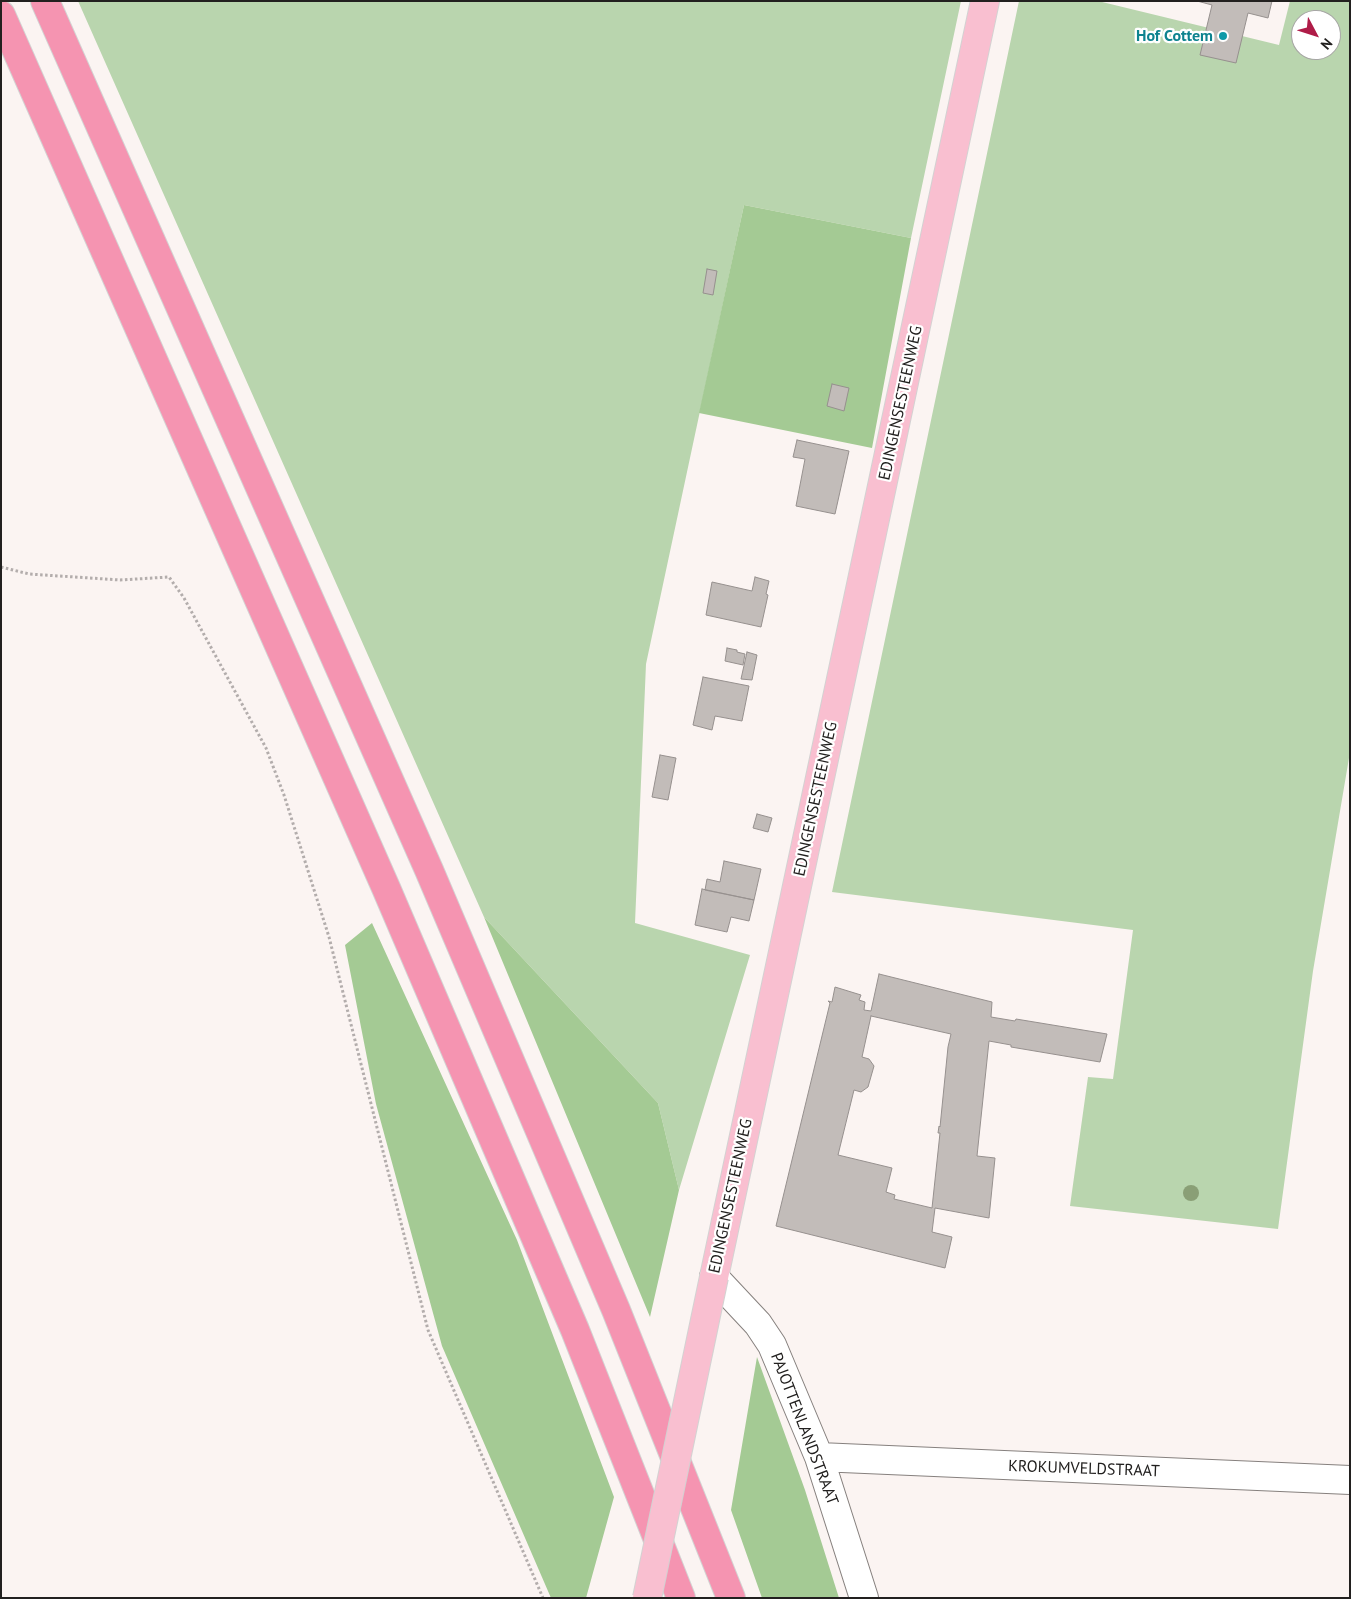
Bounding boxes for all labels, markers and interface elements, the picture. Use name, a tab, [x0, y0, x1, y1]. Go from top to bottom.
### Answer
north arrow	[1291, 10, 1341, 60]
place label: Hof Cottem	[1136, 26, 1213, 46]
marker: Hof Cottem	[1217, 30, 1229, 42]
text: N	[1317, 35, 1337, 53]
street label: EDINGENSESTEENWEG	[875, 324, 927, 482]
street label: EDINGENSESTEENWEG	[790, 720, 842, 878]
street label: EDINGENSESTEENWEG	[705, 1117, 757, 1275]
street label: PAJOTTENLANDSTRAAT	[766, 1350, 842, 1508]
street label: KROKUMVELDSTRAAT	[1008, 1457, 1160, 1481]

